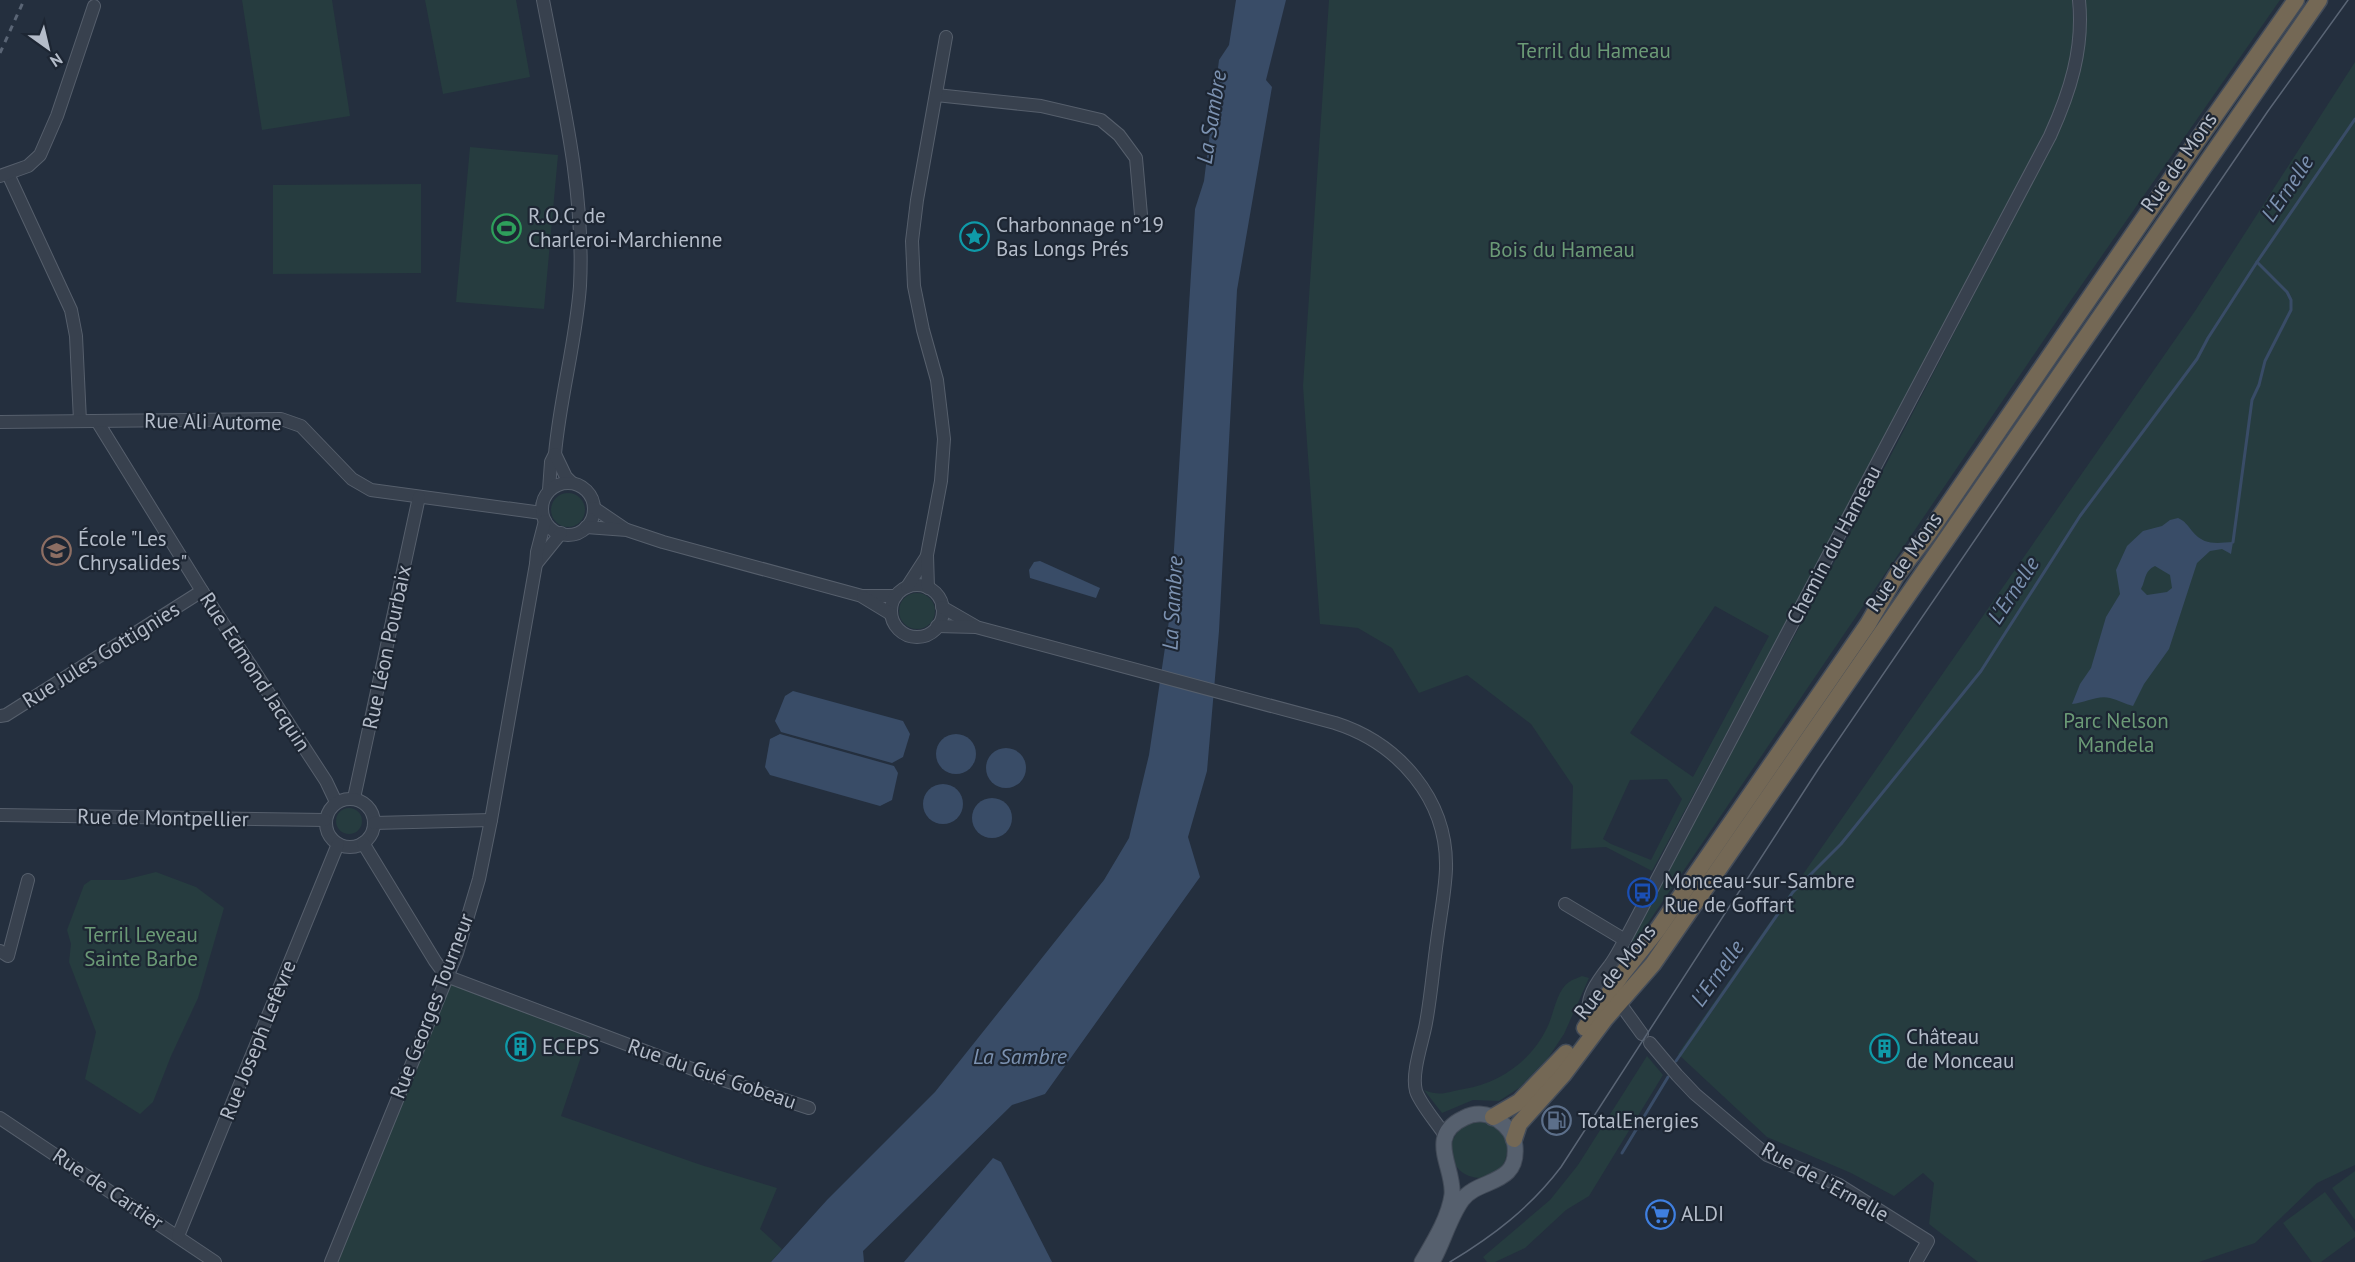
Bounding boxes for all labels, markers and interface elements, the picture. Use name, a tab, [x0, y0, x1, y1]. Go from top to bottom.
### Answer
north arrow	[18, 18, 78, 78]
park label: Terril du Hameau	[1517, 37, 1671, 64]
text: N	[46, 49, 66, 72]
water label: La Sambre	[1190, 68, 1232, 166]
street label: Rue de Mons	[2134, 107, 2223, 217]
water label: L'Ernelle	[2254, 148, 2320, 227]
place label: R.O.C. de Charleroi-Marchienne	[528, 202, 722, 253]
place label: Charbonnage n°19 Bas Longs Prés	[996, 211, 1164, 262]
sports icon: R.O.C. de Charleroi-Marchienne	[491, 212, 523, 244]
place icon: Charbonnage n°19 Bas Longs Prés	[959, 221, 991, 253]
park label: Bois du Hameau	[1489, 236, 1635, 263]
street label: Rue Ali Autome	[144, 407, 282, 436]
street label: Chemin du Hameau	[1780, 461, 1887, 629]
street label: Rue de Mons	[1859, 507, 1948, 617]
place label: École "Les Chrysalides"	[78, 525, 187, 576]
school or university icon: École "Les Chrysalides"	[41, 535, 73, 567]
water label: L'Ernelle	[1981, 550, 2046, 629]
water label: La Sambre	[1156, 554, 1188, 651]
street label: Rue Léon Pourbaix	[356, 562, 417, 731]
street label: Rue Edmond Jacquin	[194, 587, 317, 756]
street label: Rue Jules Gottignies	[17, 595, 184, 714]
park label: Parc Nelson Mandela	[2063, 707, 2169, 758]
street label: Rue de Montpellier	[77, 803, 249, 832]
place label: Monceau-sur-Sambre Rue de Goffart	[1664, 867, 1855, 918]
bus stop icon: Monceau-sur-Sambre Rue de Goffart	[1627, 877, 1659, 909]
street label: Rue Georges Tourneur	[384, 909, 479, 1102]
street label: Rue de Mons	[1568, 918, 1661, 1025]
park label: Terril Leveau Sainte Barbe	[84, 921, 198, 972]
water label: L'Ernelle	[1684, 934, 1750, 1012]
street label: Rue Joseph Lefèvre	[213, 956, 302, 1124]
place label: Château de Monceau	[1906, 1023, 2014, 1074]
building icon: ECEPS	[505, 1031, 537, 1063]
street label: Rue du Gué Gobeau	[624, 1032, 800, 1115]
place label: ECEPS	[542, 1033, 599, 1060]
building icon: Château de Monceau	[1869, 1033, 1901, 1065]
water label: La Sambre	[973, 1042, 1068, 1070]
fuel station icon: TotalEnergies	[1541, 1105, 1573, 1137]
place label: TotalEnergies	[1578, 1107, 1699, 1134]
street label: Rue de l'Ernelle	[1757, 1135, 1894, 1228]
street label: Rue de Cartier	[48, 1142, 169, 1236]
supermarket icon: ALDI	[1644, 1198, 1676, 1230]
place label: ALDI	[1681, 1200, 1724, 1227]

